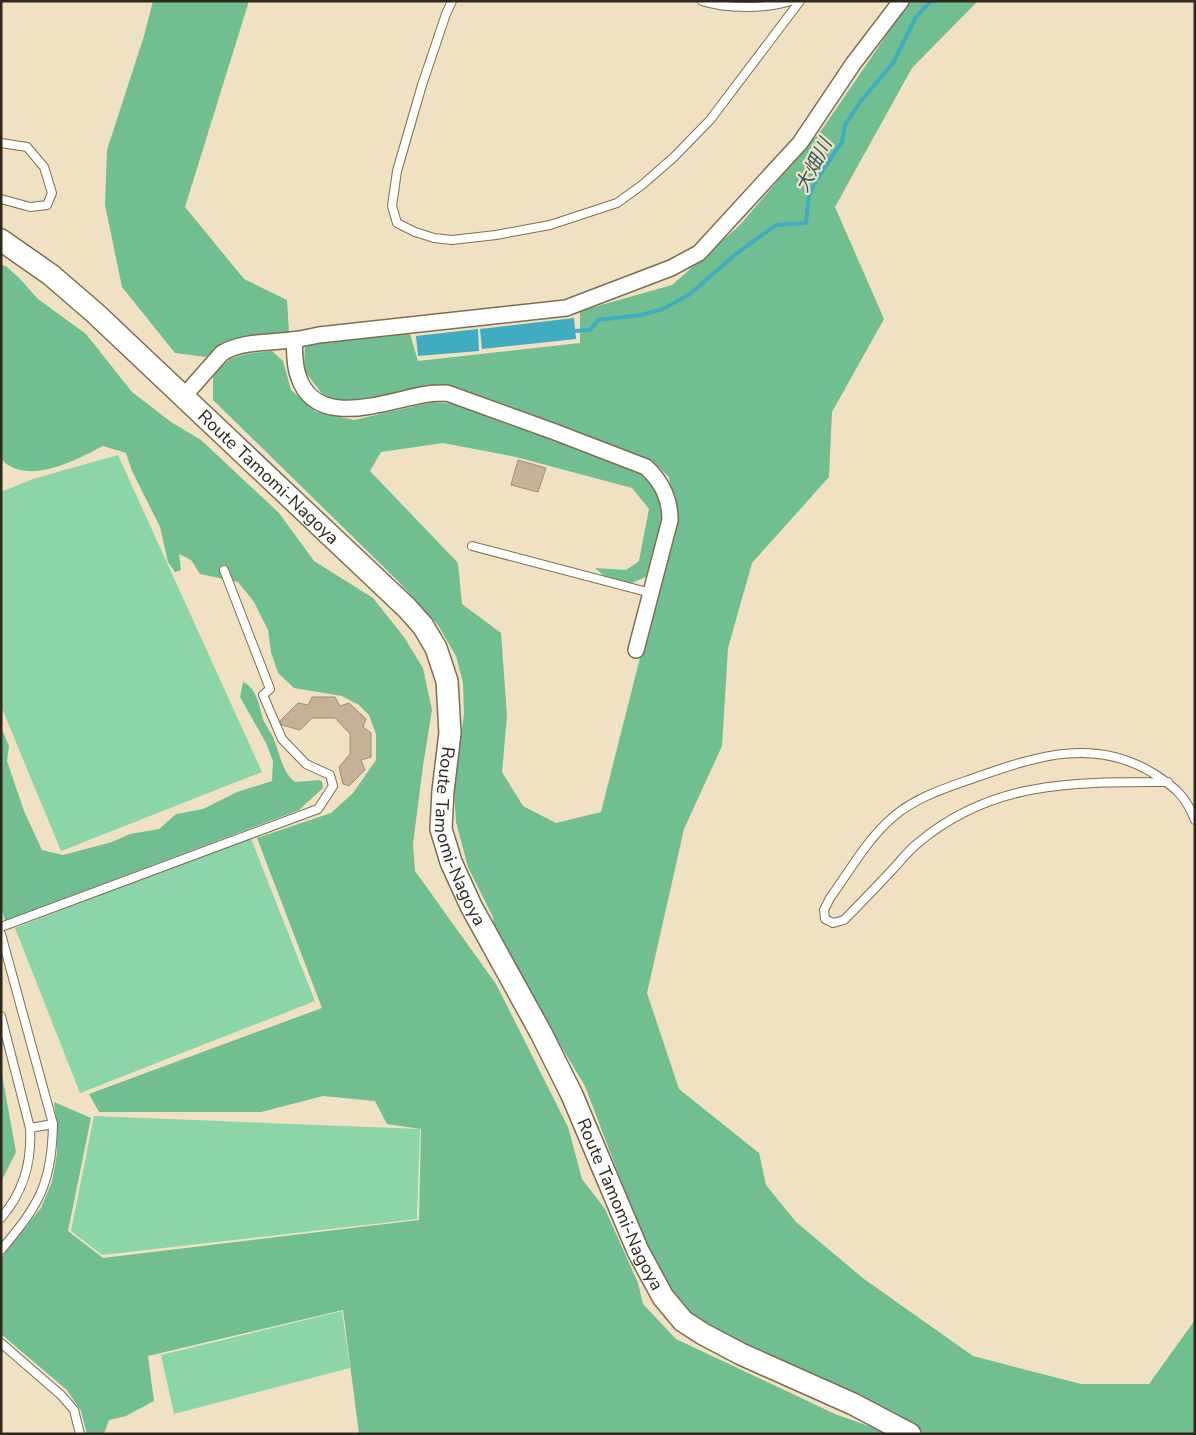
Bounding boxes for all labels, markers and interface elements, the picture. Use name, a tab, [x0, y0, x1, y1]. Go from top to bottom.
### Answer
water label: 大畑川	[789, 132, 839, 197]
street label: Route Tamomi-Nagoya	[193, 404, 344, 550]
street label: Route Tamomi-Nagoya	[429, 745, 491, 930]
street label: Route Tamomi-Nagoya	[571, 1115, 669, 1294]

